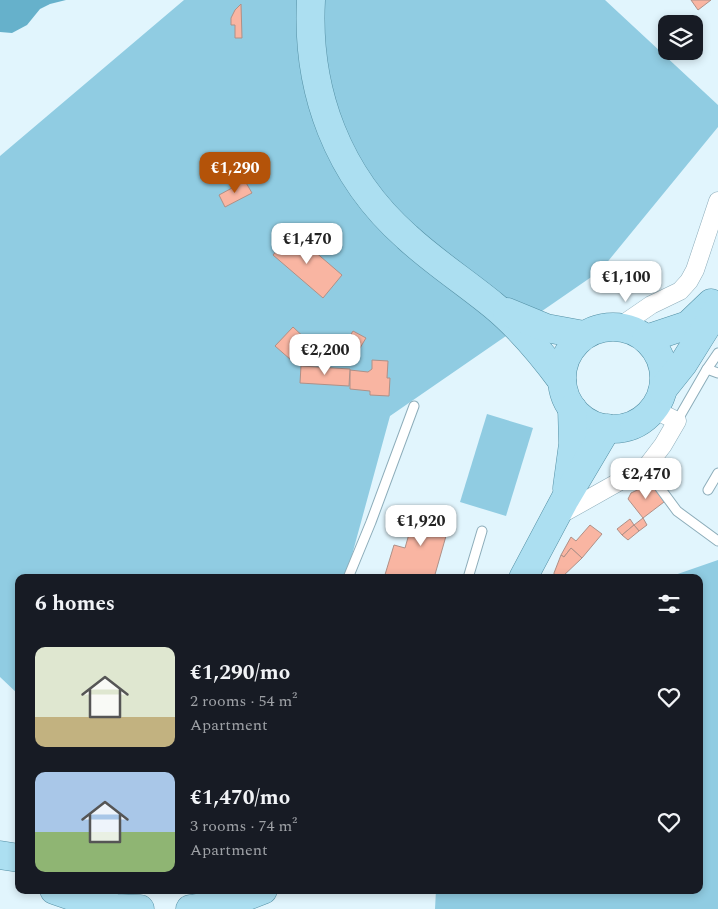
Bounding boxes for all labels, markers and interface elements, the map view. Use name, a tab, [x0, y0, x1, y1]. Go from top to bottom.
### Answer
map controls	[658, 15, 703, 60]
button: layers	[658, 15, 703, 60]
pin: €1,290	[194, 152, 276, 194]
text: €1,290	[210, 156, 260, 180]
pin: €1,470	[266, 222, 348, 265]
text: €1,470	[282, 227, 332, 251]
pin: €1,100	[585, 260, 667, 303]
text: €1,100	[601, 265, 651, 289]
pin: €2,200	[284, 334, 366, 376]
text: €2,200	[300, 338, 350, 362]
pin: €2,470	[605, 458, 687, 500]
text: €2,470	[621, 462, 671, 486]
pin: €1,920	[380, 504, 462, 547]
text: €1,920	[396, 509, 446, 533]
text: 6 homes	[35, 588, 115, 620]
icon: filters	[655, 590, 683, 618]
text: €1,290/mo	[190, 657, 290, 689]
icon: home	[75, 667, 135, 727]
icon: heart	[655, 683, 683, 711]
text: 2 rooms · 54 m²	[190, 689, 297, 713]
text: Apartment	[190, 713, 268, 737]
text: €1,470/mo	[190, 782, 290, 814]
icon: home	[75, 792, 135, 852]
icon: heart	[655, 808, 683, 836]
text: 3 rooms · 74 m²	[190, 814, 297, 838]
text: Apartment	[190, 838, 268, 862]

